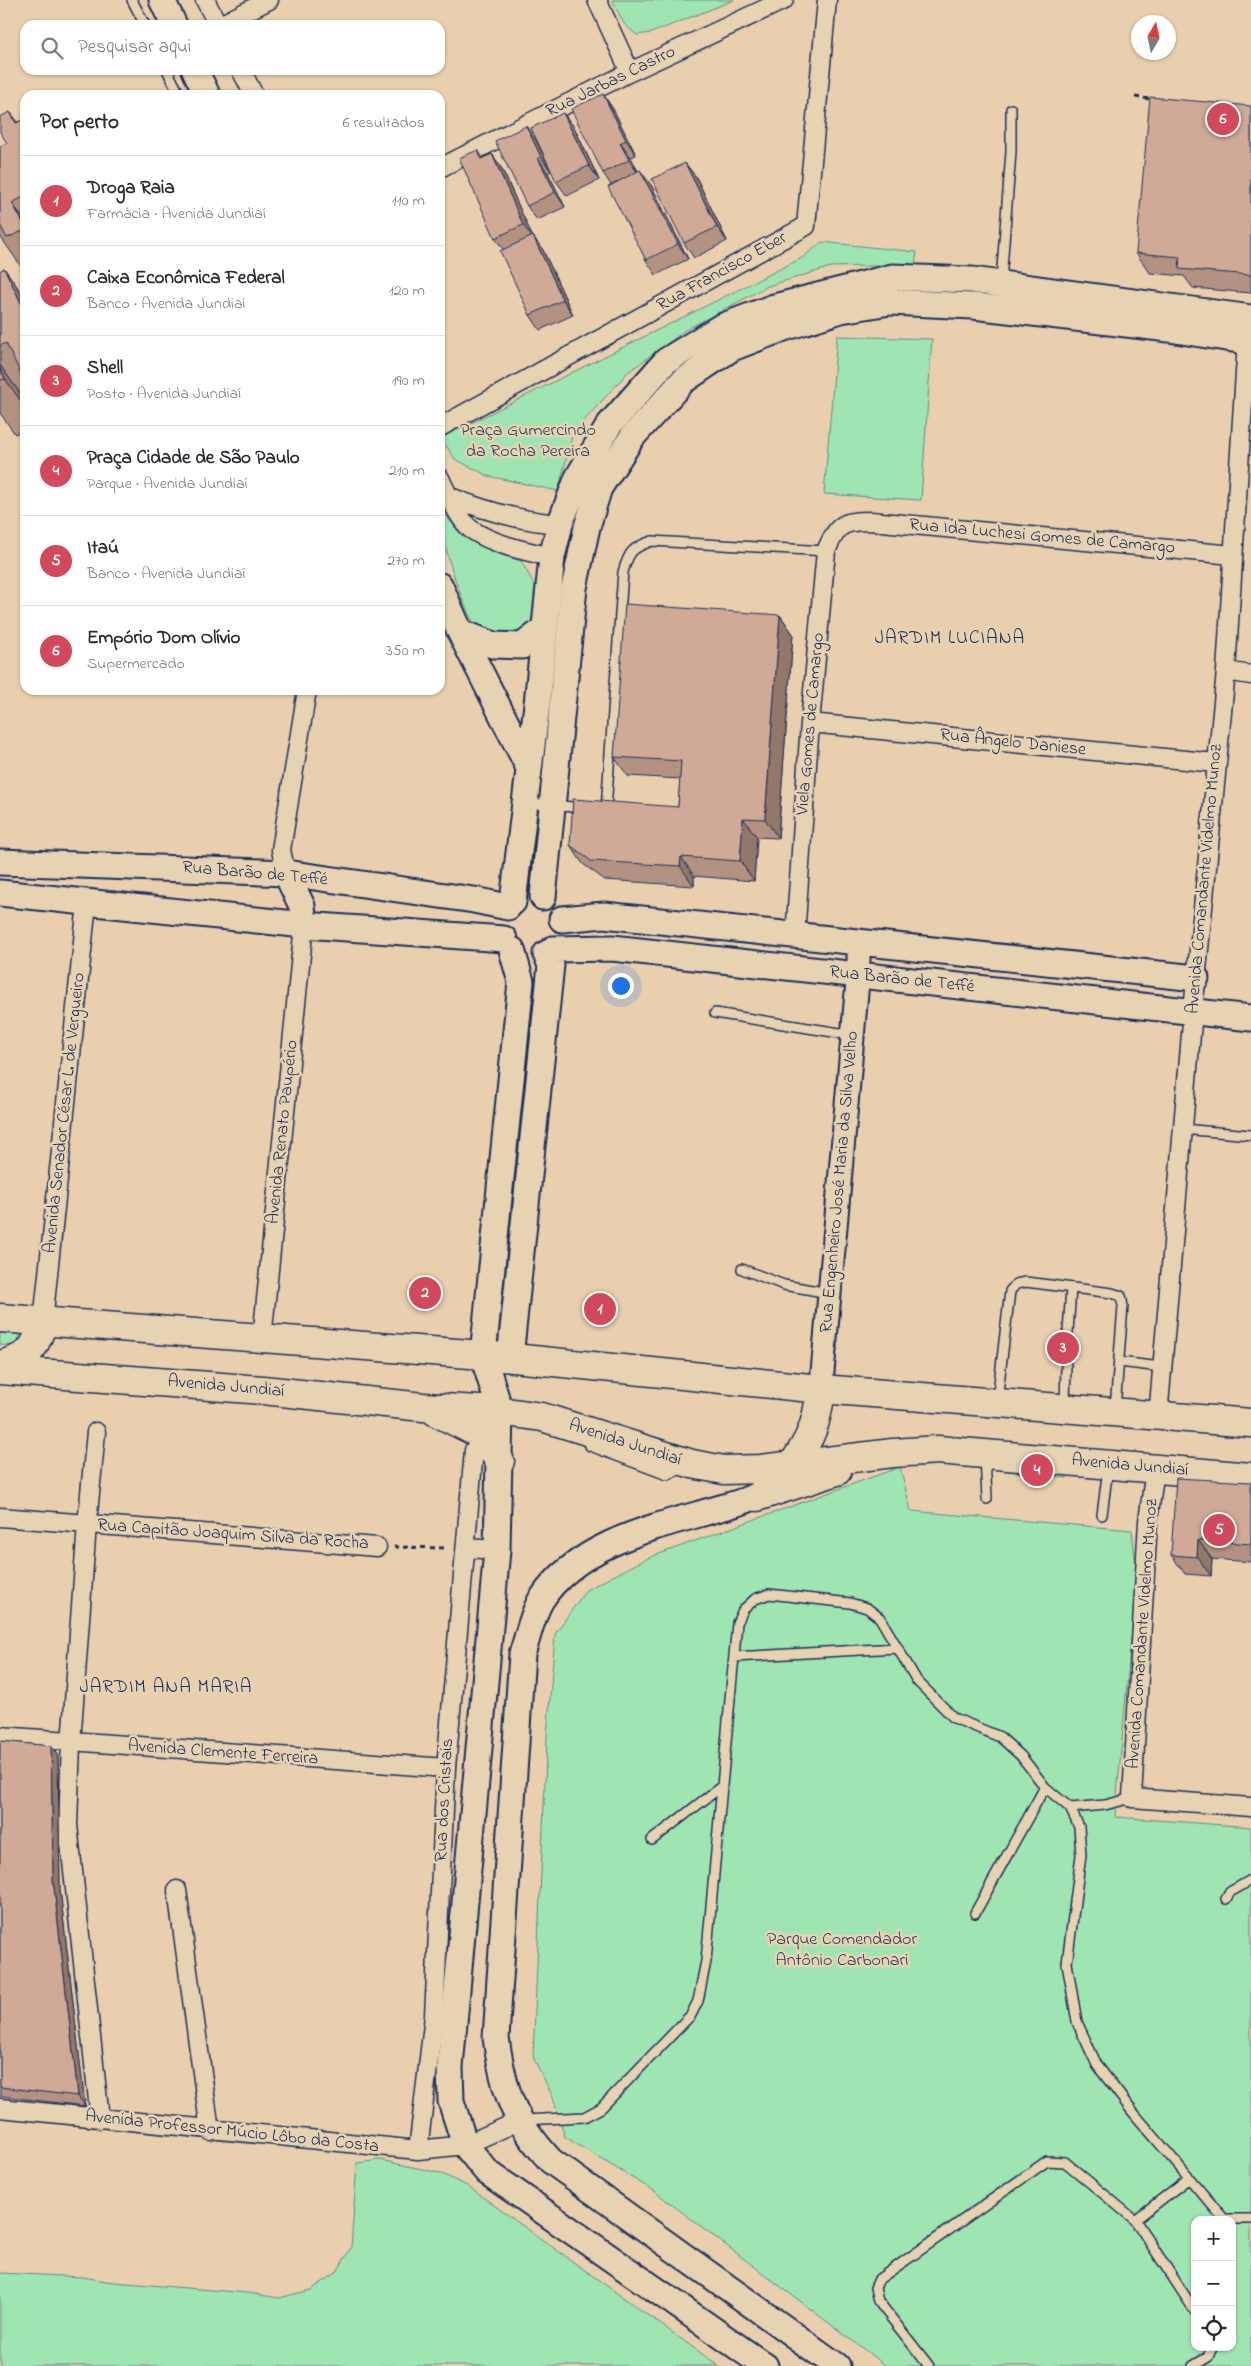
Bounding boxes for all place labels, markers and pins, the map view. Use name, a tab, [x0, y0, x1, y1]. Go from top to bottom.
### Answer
pin: 6	[1207, 100, 1239, 138]
pin: 2	[409, 1274, 441, 1312]
pin: 1	[584, 1290, 616, 1328]
pin: 3	[1047, 1329, 1079, 1367]
pin: 4	[1021, 1451, 1053, 1489]
pin: 5	[1203, 1511, 1235, 1549]

